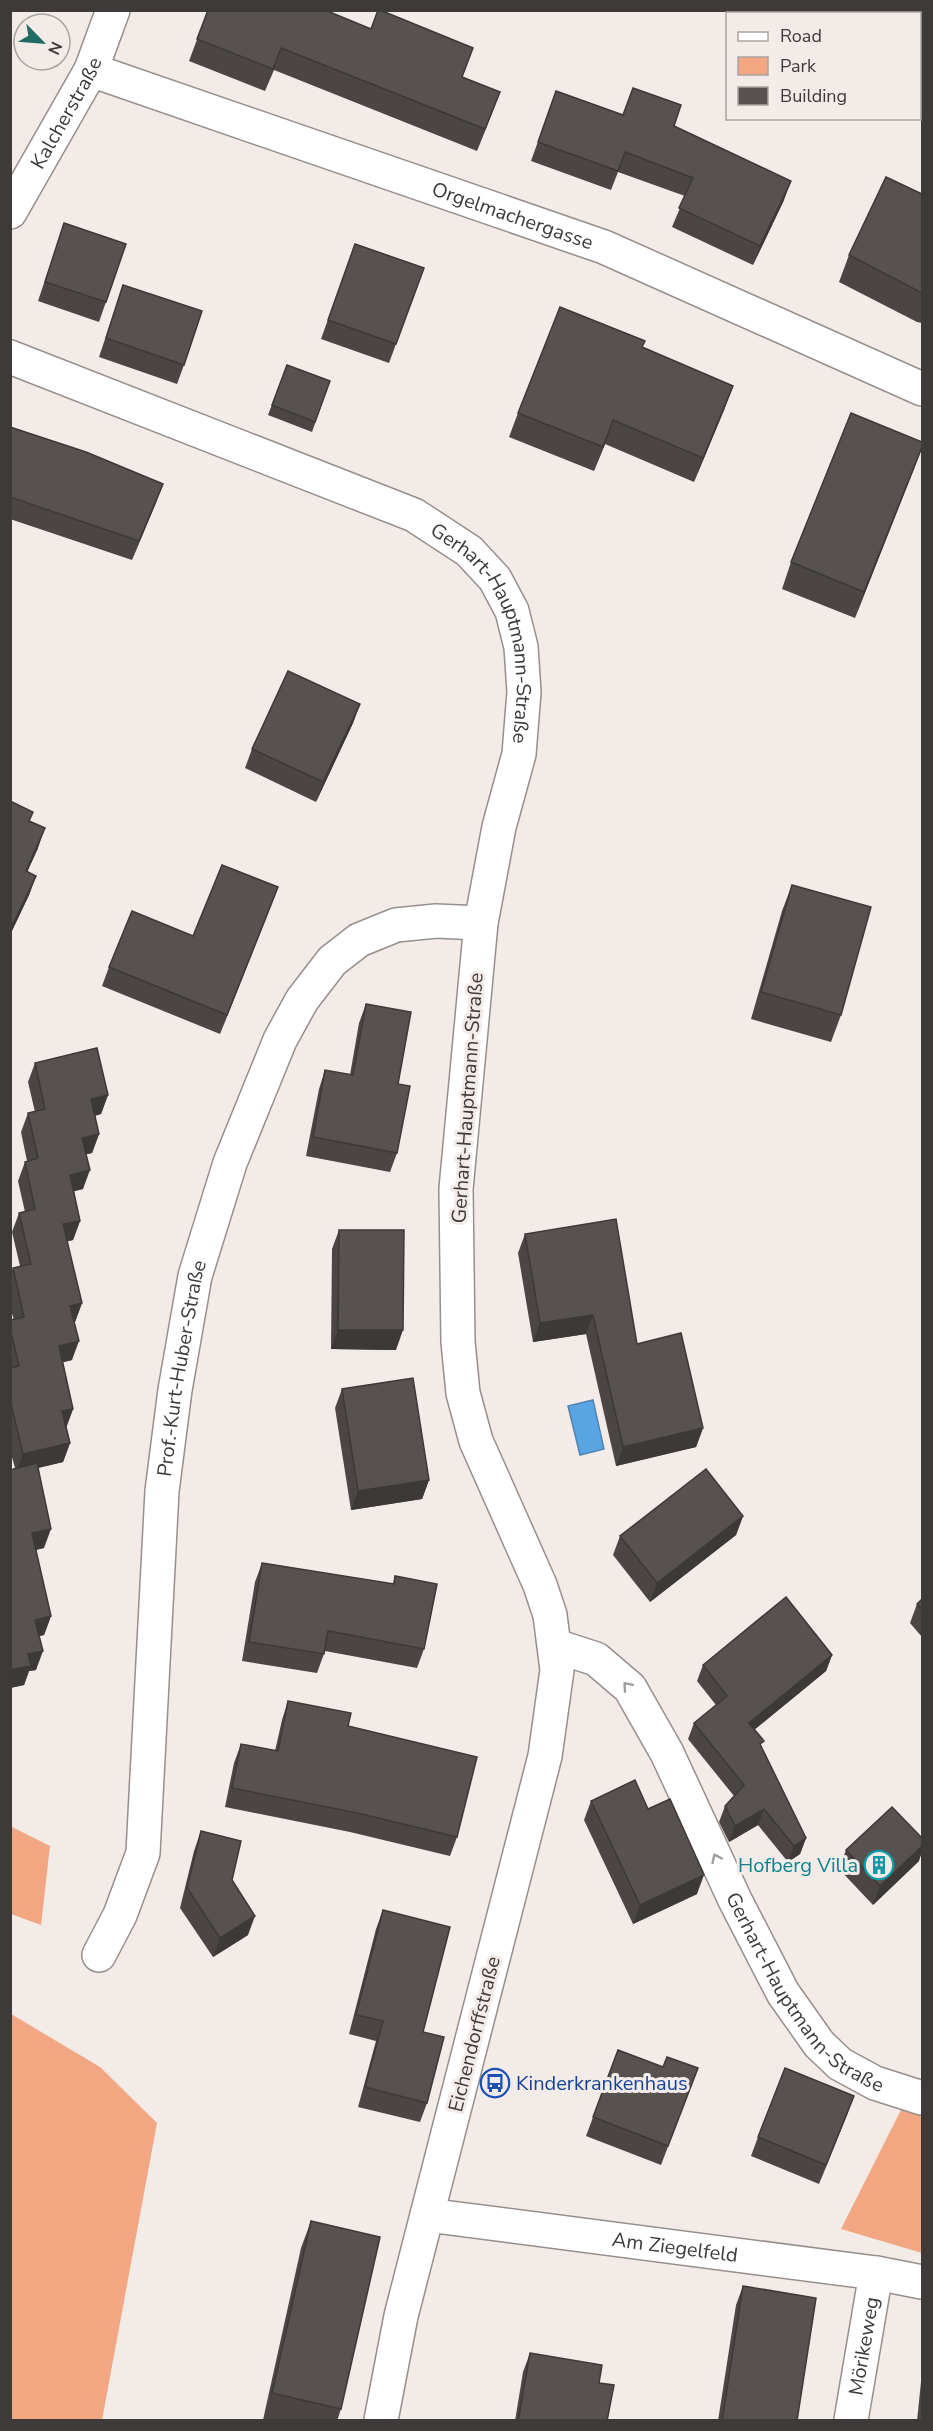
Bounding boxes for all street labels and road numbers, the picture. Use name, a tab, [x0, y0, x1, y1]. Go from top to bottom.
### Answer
street label: Kalcherstraße	[24, 54, 109, 174]
street label: Orgelmachergasse	[428, 176, 597, 256]
street label: Gerhart-Hauptmann-Straße	[425, 516, 537, 744]
street label: Gerhart-Hauptmann-Straße	[445, 972, 490, 1224]
street label: Prof.-Kurt-Huber-Straße	[151, 1257, 213, 1478]
street label: Gerhart-Hauptmann-Straße	[719, 1888, 887, 2099]
street label: Eichendorffstraße	[442, 1954, 507, 2115]
street label: Am Ziegelfeld	[610, 2226, 739, 2269]
street label: Mörikeweg	[842, 2295, 886, 2397]

